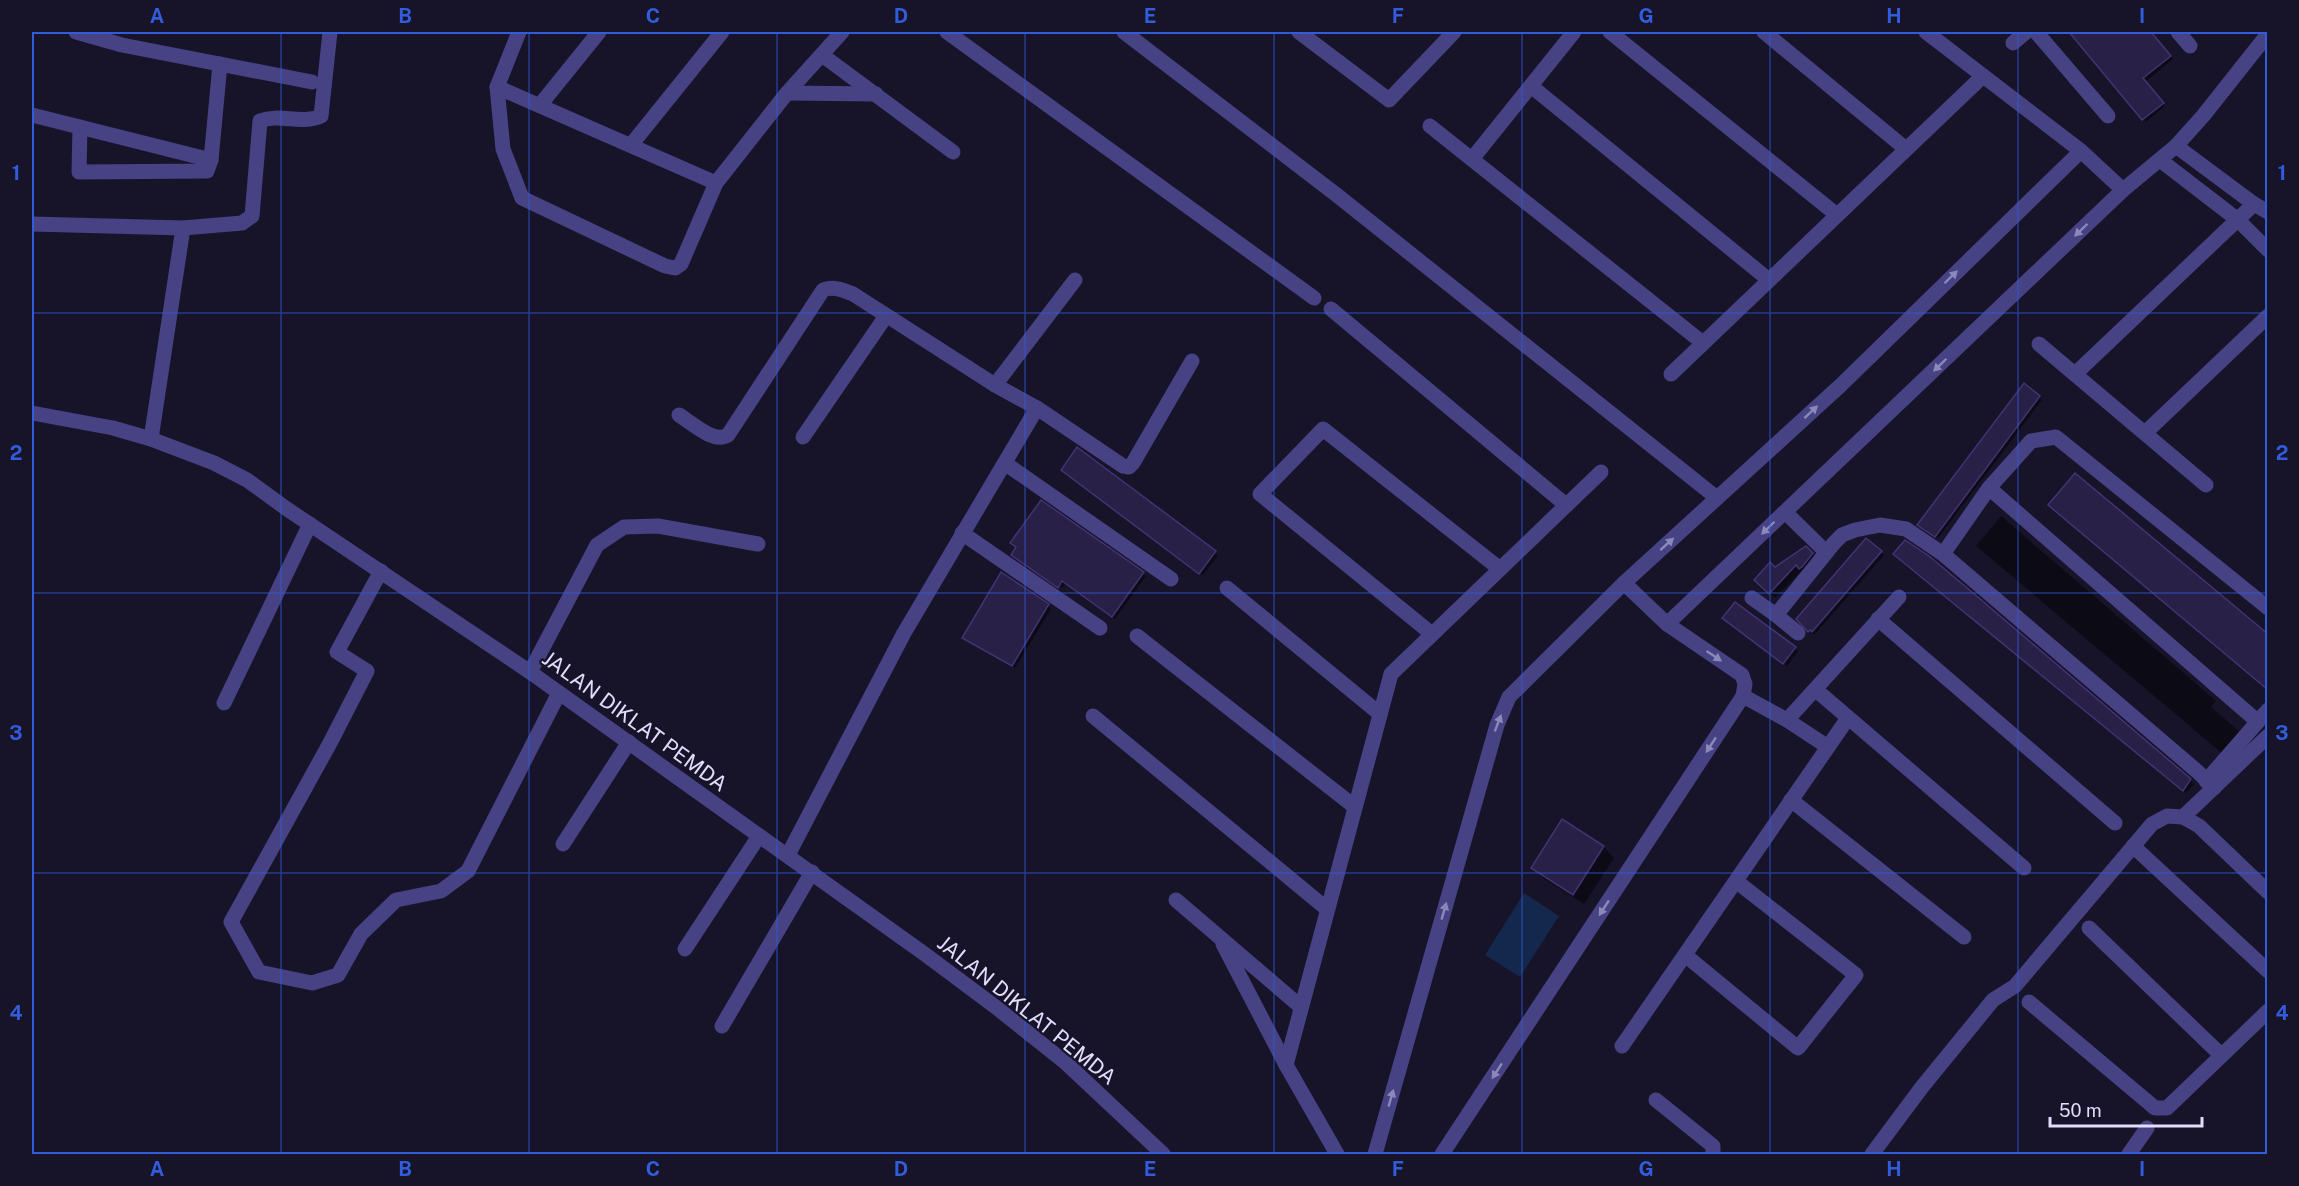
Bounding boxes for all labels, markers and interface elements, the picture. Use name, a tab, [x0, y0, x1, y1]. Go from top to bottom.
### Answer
text: A	[150, 4, 164, 28]
text: B	[398, 4, 412, 28]
text: C	[646, 4, 660, 28]
text: D	[894, 4, 908, 28]
text: E	[1144, 4, 1156, 28]
text: F	[1392, 4, 1404, 28]
text: G	[1638, 4, 1654, 28]
text: H	[1886, 4, 1902, 28]
text: I	[2139, 4, 2145, 28]
text: 1	[12, 161, 20, 185]
text: 1	[2278, 161, 2286, 185]
one-way arrow	[2073, 223, 2088, 237]
one-way arrow	[1944, 270, 1959, 284]
one-way arrow	[1933, 357, 1947, 371]
one-way arrow	[1803, 406, 1818, 419]
text: 2	[10, 441, 22, 465]
text: 2	[2276, 441, 2288, 465]
one-way arrow	[1761, 521, 1776, 534]
one-way arrow	[1659, 538, 1674, 551]
street label: JALAN DIKLAT PEMDA	[538, 645, 732, 797]
one-way arrow	[1705, 650, 1721, 662]
one-way arrow	[1494, 714, 1504, 732]
text: 3	[9, 721, 23, 745]
text: 3	[2275, 721, 2289, 745]
one-way arrow	[1706, 737, 1717, 753]
one-way arrow	[1599, 900, 1610, 916]
one-way arrow	[1440, 902, 1449, 920]
street label: JALAN DIKLAT PEMDA	[933, 930, 1121, 1090]
text: 4	[9, 1001, 23, 1025]
text: 4	[2275, 1001, 2289, 1025]
one-way arrow	[1492, 1063, 1503, 1079]
one-way arrow	[1387, 1089, 1396, 1107]
scale bar	[2050, 1090, 2202, 1128]
text: 50 m	[2059, 1100, 2102, 1121]
text: A	[150, 1157, 164, 1181]
text: B	[398, 1157, 412, 1181]
text: C	[646, 1157, 660, 1181]
text: D	[894, 1157, 908, 1181]
text: E	[1144, 1157, 1156, 1181]
text: F	[1392, 1157, 1404, 1181]
text: G	[1638, 1157, 1654, 1181]
text: H	[1886, 1157, 1902, 1181]
text: I	[2139, 1157, 2145, 1181]

